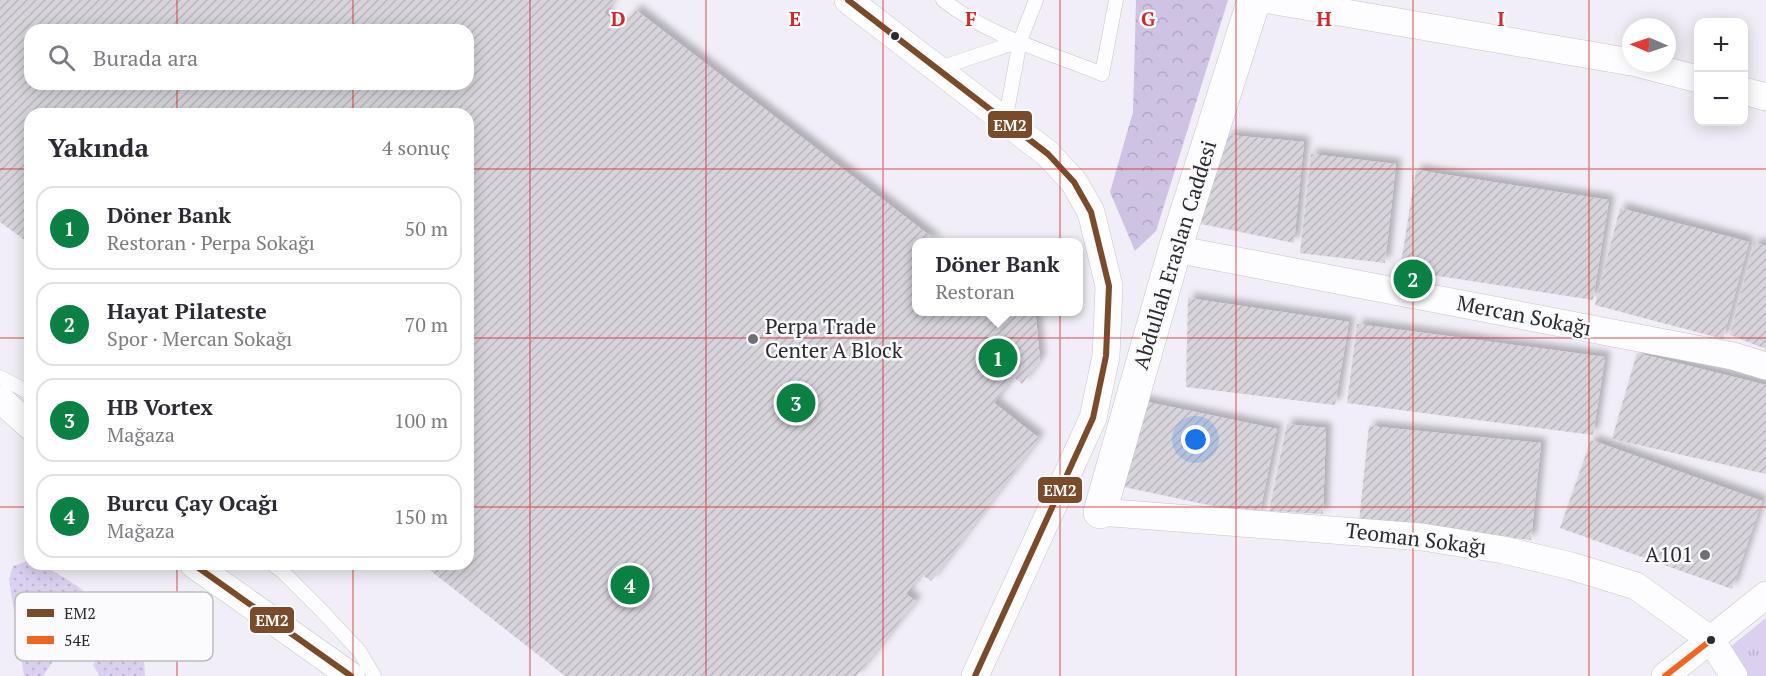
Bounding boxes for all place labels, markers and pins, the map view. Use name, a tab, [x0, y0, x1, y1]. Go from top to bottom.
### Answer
unlabelled marker	[889, 30, 901, 42]
pin: 2	[1394, 256, 1432, 302]
place label: Perpa Trade Center A Block	[765, 312, 903, 364]
marker: Perpa Trade Center A Block	[746, 332, 760, 346]
pin: 1	[978, 336, 1018, 380]
pin: 3	[776, 380, 816, 426]
place label: A101	[1645, 540, 1693, 568]
marker: A101	[1698, 548, 1712, 562]
pin: 4	[610, 562, 650, 608]
unlabelled marker	[1705, 634, 1717, 646]

